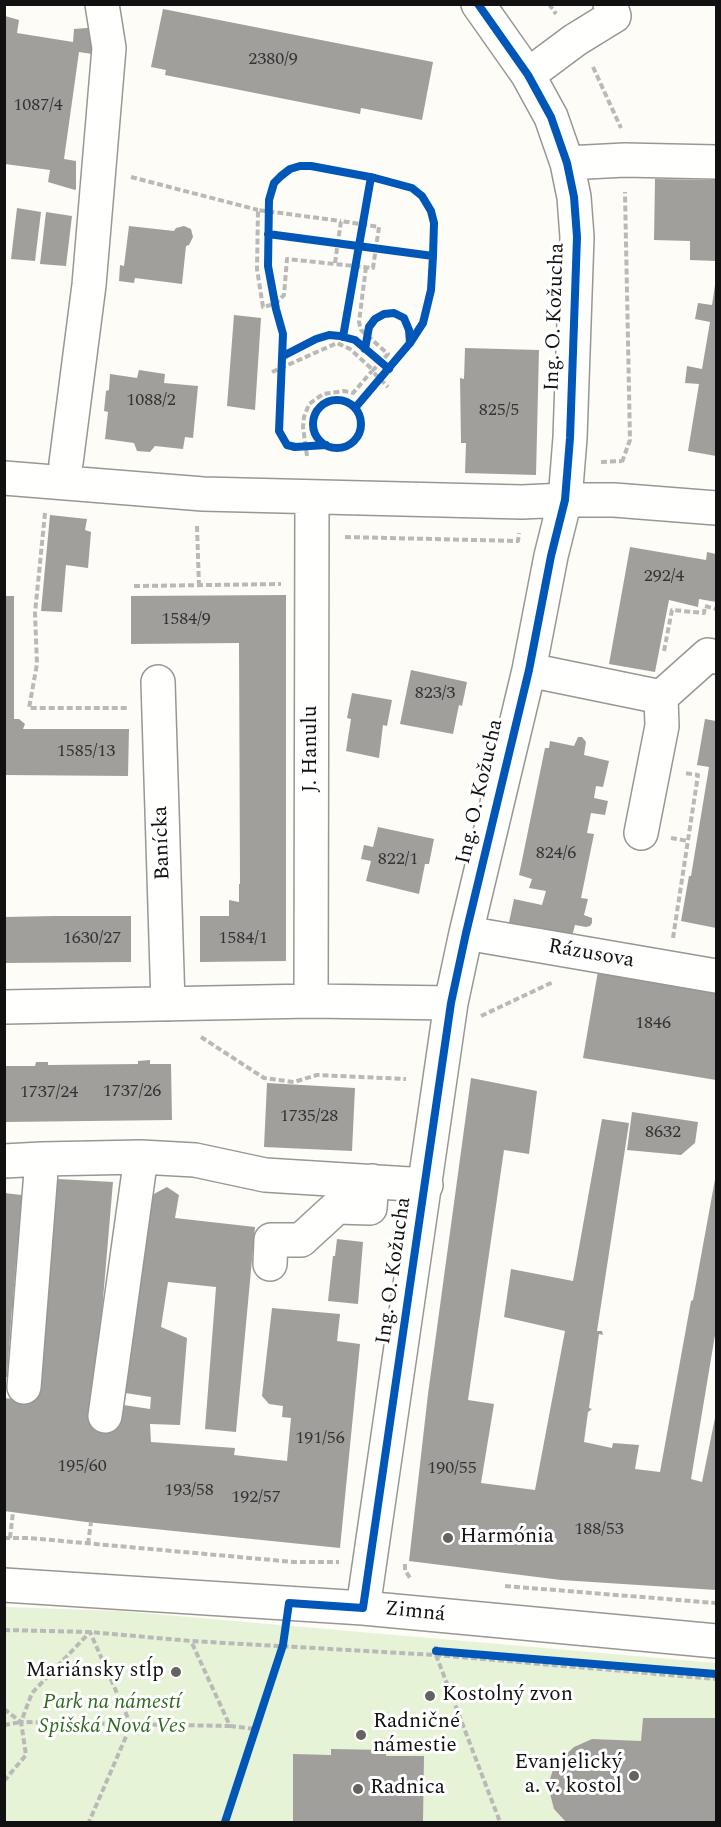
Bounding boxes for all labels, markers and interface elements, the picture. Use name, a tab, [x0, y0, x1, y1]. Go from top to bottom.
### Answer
house number: 2380/9	[248, 49, 298, 71]
house number: 1087/4	[13, 95, 63, 117]
street label: Ing. O. Kožucha	[541, 243, 571, 391]
house number: 1088/2	[126, 390, 176, 412]
house number: 825/5	[479, 400, 519, 422]
house number: 292/4	[644, 566, 684, 588]
house number: 1584/9	[161, 609, 211, 631]
house number: 823/3	[415, 683, 455, 705]
street label: J. Hanulu	[299, 705, 325, 793]
street label: Ing. O. Kožucha	[452, 717, 510, 867]
house number: 1585/13	[57, 741, 115, 763]
street label: Banícka	[149, 805, 177, 881]
house number: 824/6	[536, 843, 576, 865]
house number: 822/1	[378, 849, 418, 871]
house number: 1630/27	[63, 928, 121, 950]
house number: 1584/1	[218, 928, 268, 950]
street label: Rázusova	[546, 935, 636, 975]
house number: 1846	[635, 1013, 671, 1035]
house number: 1737/26	[103, 1081, 161, 1103]
house number: 1737/24	[20, 1082, 78, 1104]
house number: 1735/28	[280, 1106, 338, 1128]
house number: 8632	[645, 1122, 681, 1144]
street label: Ing. O. Kožucha	[372, 1196, 418, 1346]
house number: 191/56	[295, 1428, 345, 1450]
house number: 195/60	[57, 1456, 107, 1478]
house number: 190/55	[427, 1458, 477, 1480]
house number: 193/58	[164, 1480, 214, 1502]
house number: 192/57	[231, 1487, 281, 1509]
house number: 188/53	[574, 1519, 624, 1541]
place label: Harmónia	[460, 1525, 554, 1551]
marker: Harmónia	[441, 1531, 455, 1545]
street label: Zimná	[384, 1597, 446, 1629]
place label: Mariánsky stĺp	[26, 1659, 164, 1685]
marker: Mariánsky stĺp	[169, 1665, 183, 1679]
place label: Kostolný zvon	[442, 1683, 573, 1709]
marker: Kostolný zvon	[423, 1689, 437, 1703]
park label: Park na námestí Spišská Nová Ves	[38, 1691, 186, 1741]
place label: Radničné námestie	[373, 1710, 460, 1760]
marker: Radničné námestie	[354, 1728, 368, 1742]
place label: Evanjelický a. v. kostol	[514, 1751, 622, 1801]
marker: Evanjelický a. v. kostol	[627, 1769, 641, 1783]
place label: Radnica	[370, 1776, 445, 1802]
marker: Radnica	[351, 1782, 365, 1796]

